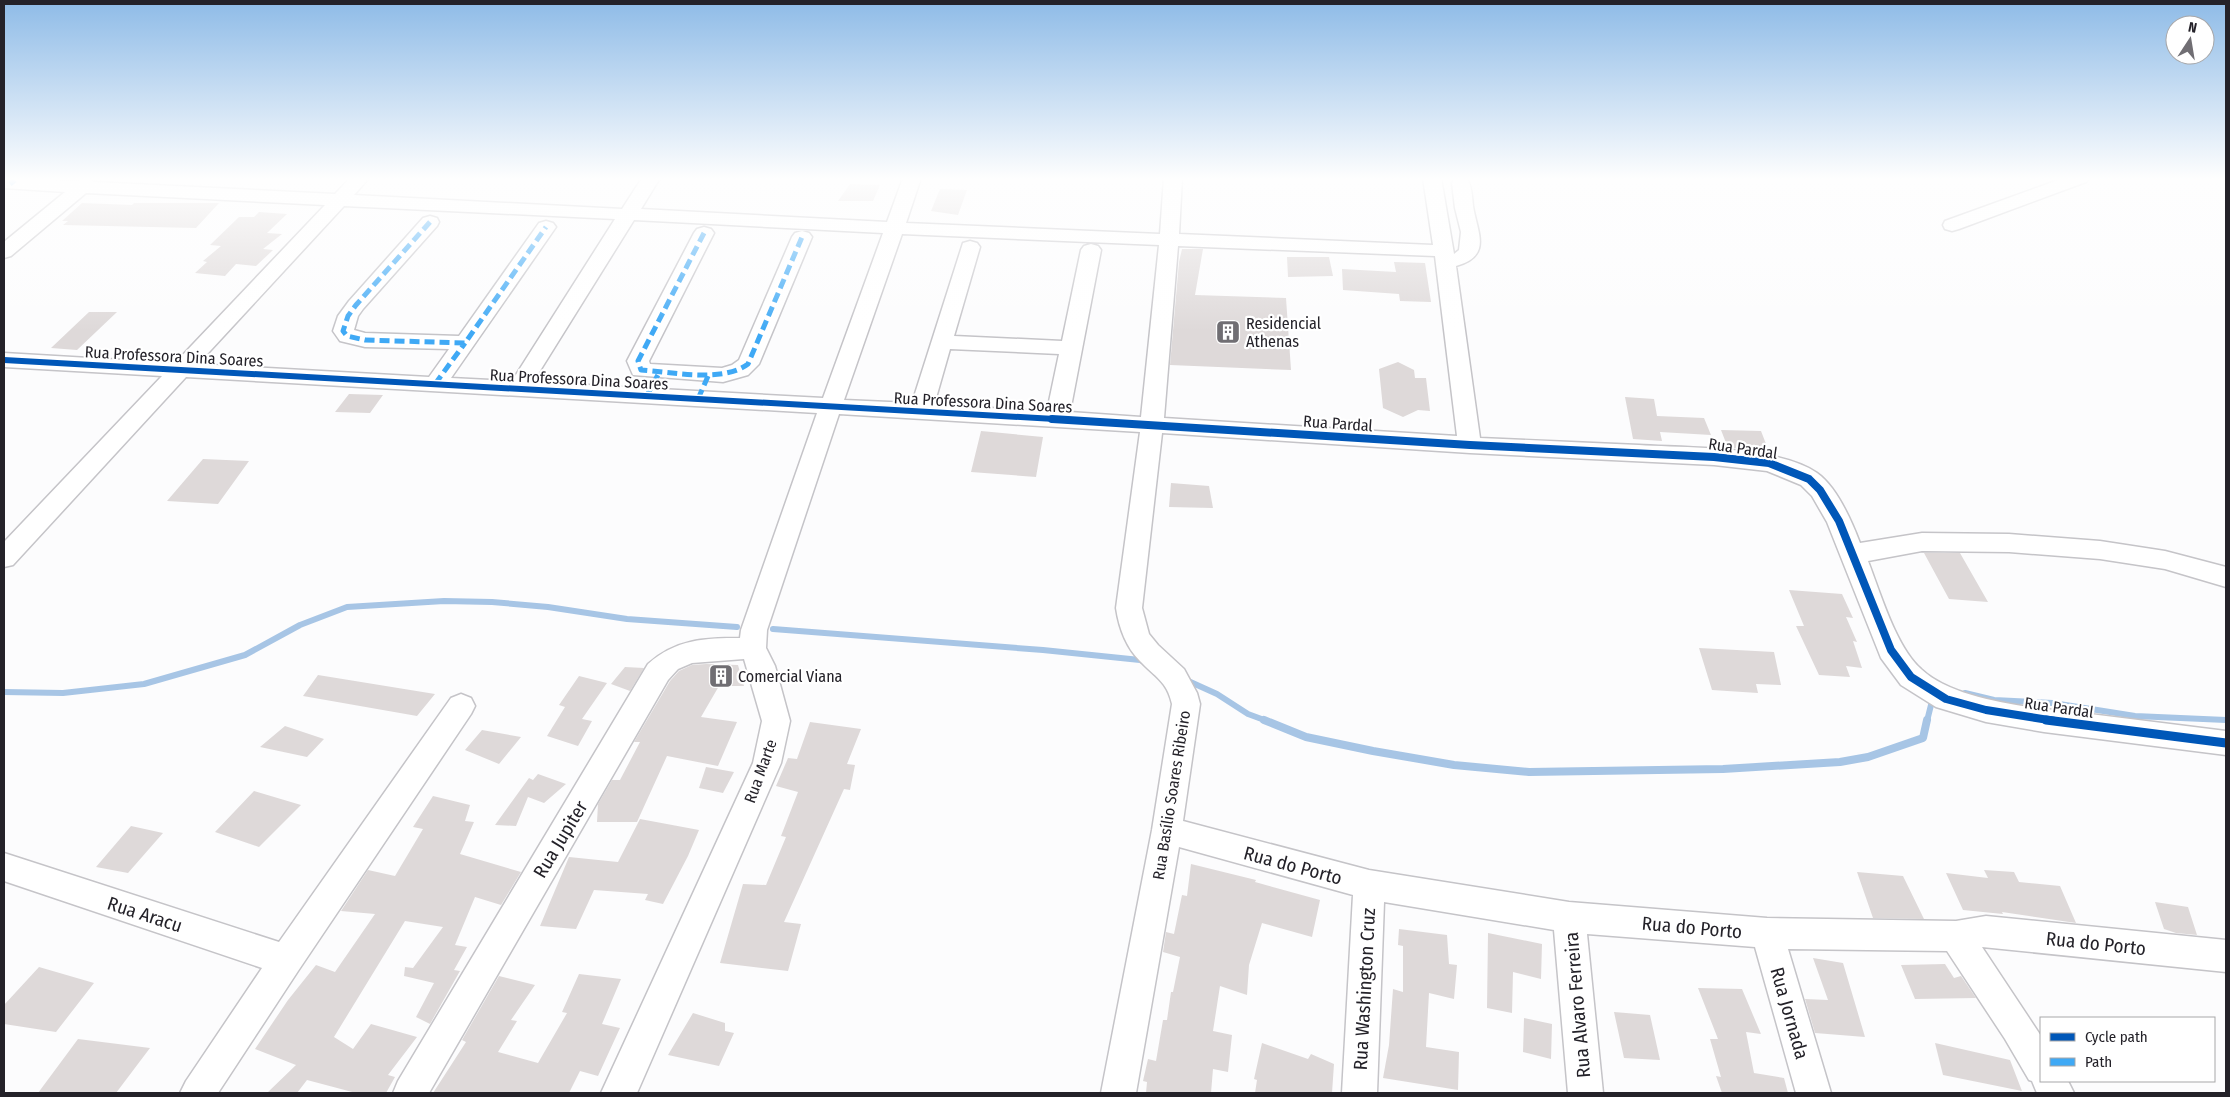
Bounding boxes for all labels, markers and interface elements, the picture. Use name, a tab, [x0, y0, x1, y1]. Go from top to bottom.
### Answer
north arrow	[2165, 15, 2215, 65]
text: N	[2187, 19, 2198, 37]
place label: Residencial Athenas	[1246, 314, 1321, 351]
building icon: Residencial Athenas	[1215, 319, 1241, 345]
street label: Rua Professora Dina Soares	[84, 342, 264, 371]
street label: Rua Professora Dina Soares	[489, 365, 669, 394]
street label: Rua Professora Dina Soares	[893, 388, 1073, 417]
street label: Rua Pardal	[1303, 412, 1373, 435]
street label: Rua Pardal	[1707, 434, 1779, 463]
building icon: Comercial Viana	[708, 663, 734, 689]
place label: Comercial Viana	[738, 667, 843, 686]
street label: Rua Pardal	[2023, 693, 2095, 722]
street label: Rua Basílio Soares Ribeiro	[1149, 709, 1194, 881]
street label: Rua Marte	[740, 737, 781, 806]
street label: Rua Jupiter	[528, 796, 593, 882]
street label: Rua do Porto	[1241, 841, 1344, 890]
street label: Rua Aracu	[105, 892, 185, 937]
street label: Rua Washington Cruz	[1349, 907, 1380, 1071]
street label: Rua do Porto	[1641, 912, 1743, 943]
street label: Rua do Porto	[2045, 927, 2147, 960]
street label: Rua Alvaro Ferreira	[1560, 931, 1595, 1079]
street label: Rua Jornada	[1765, 964, 1814, 1062]
legend	[2040, 1017, 2215, 1082]
text: Cycle path	[2085, 1028, 2148, 1046]
text: Path	[2085, 1053, 2112, 1071]

